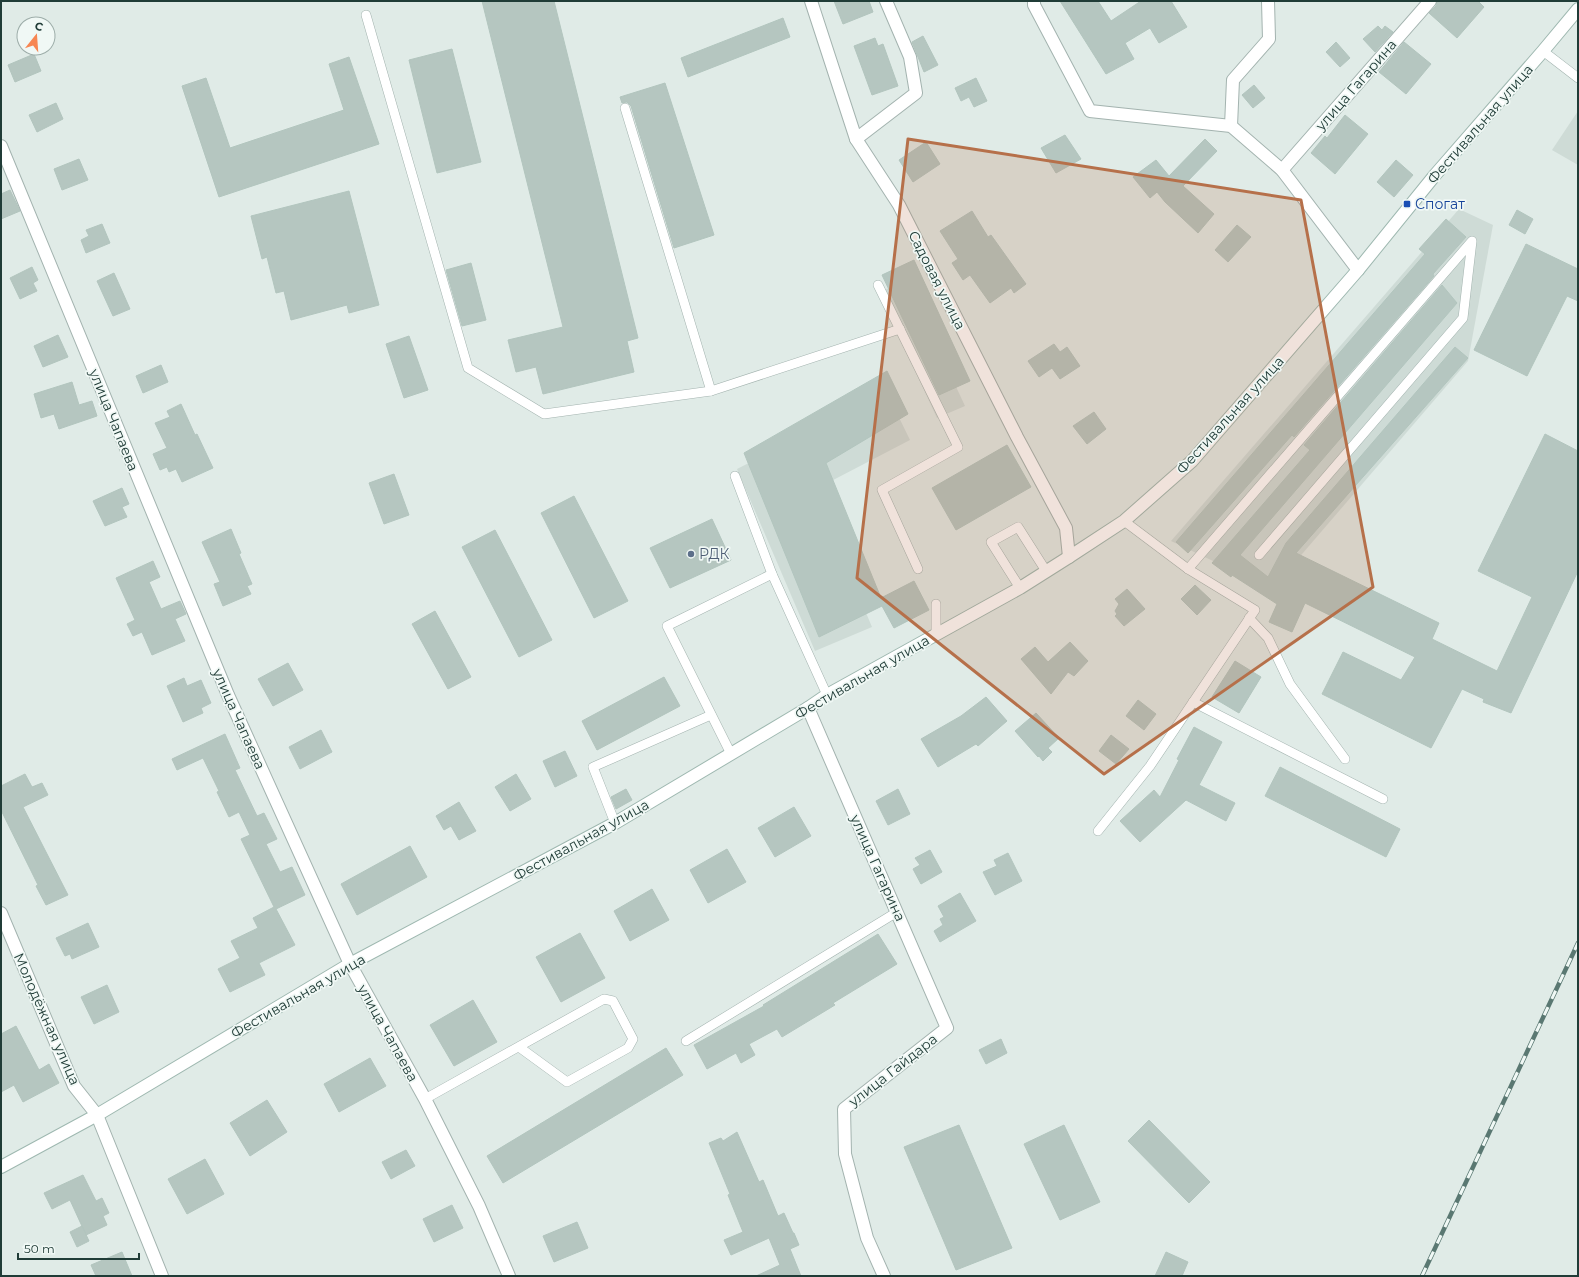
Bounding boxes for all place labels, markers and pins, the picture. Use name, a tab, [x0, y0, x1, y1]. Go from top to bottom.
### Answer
place label: Спогат	[1415, 195, 1465, 213]
marker: Спогат	[1402, 199, 1412, 209]
place label: РДК	[699, 545, 730, 563]
marker: РДК	[686, 549, 696, 559]

